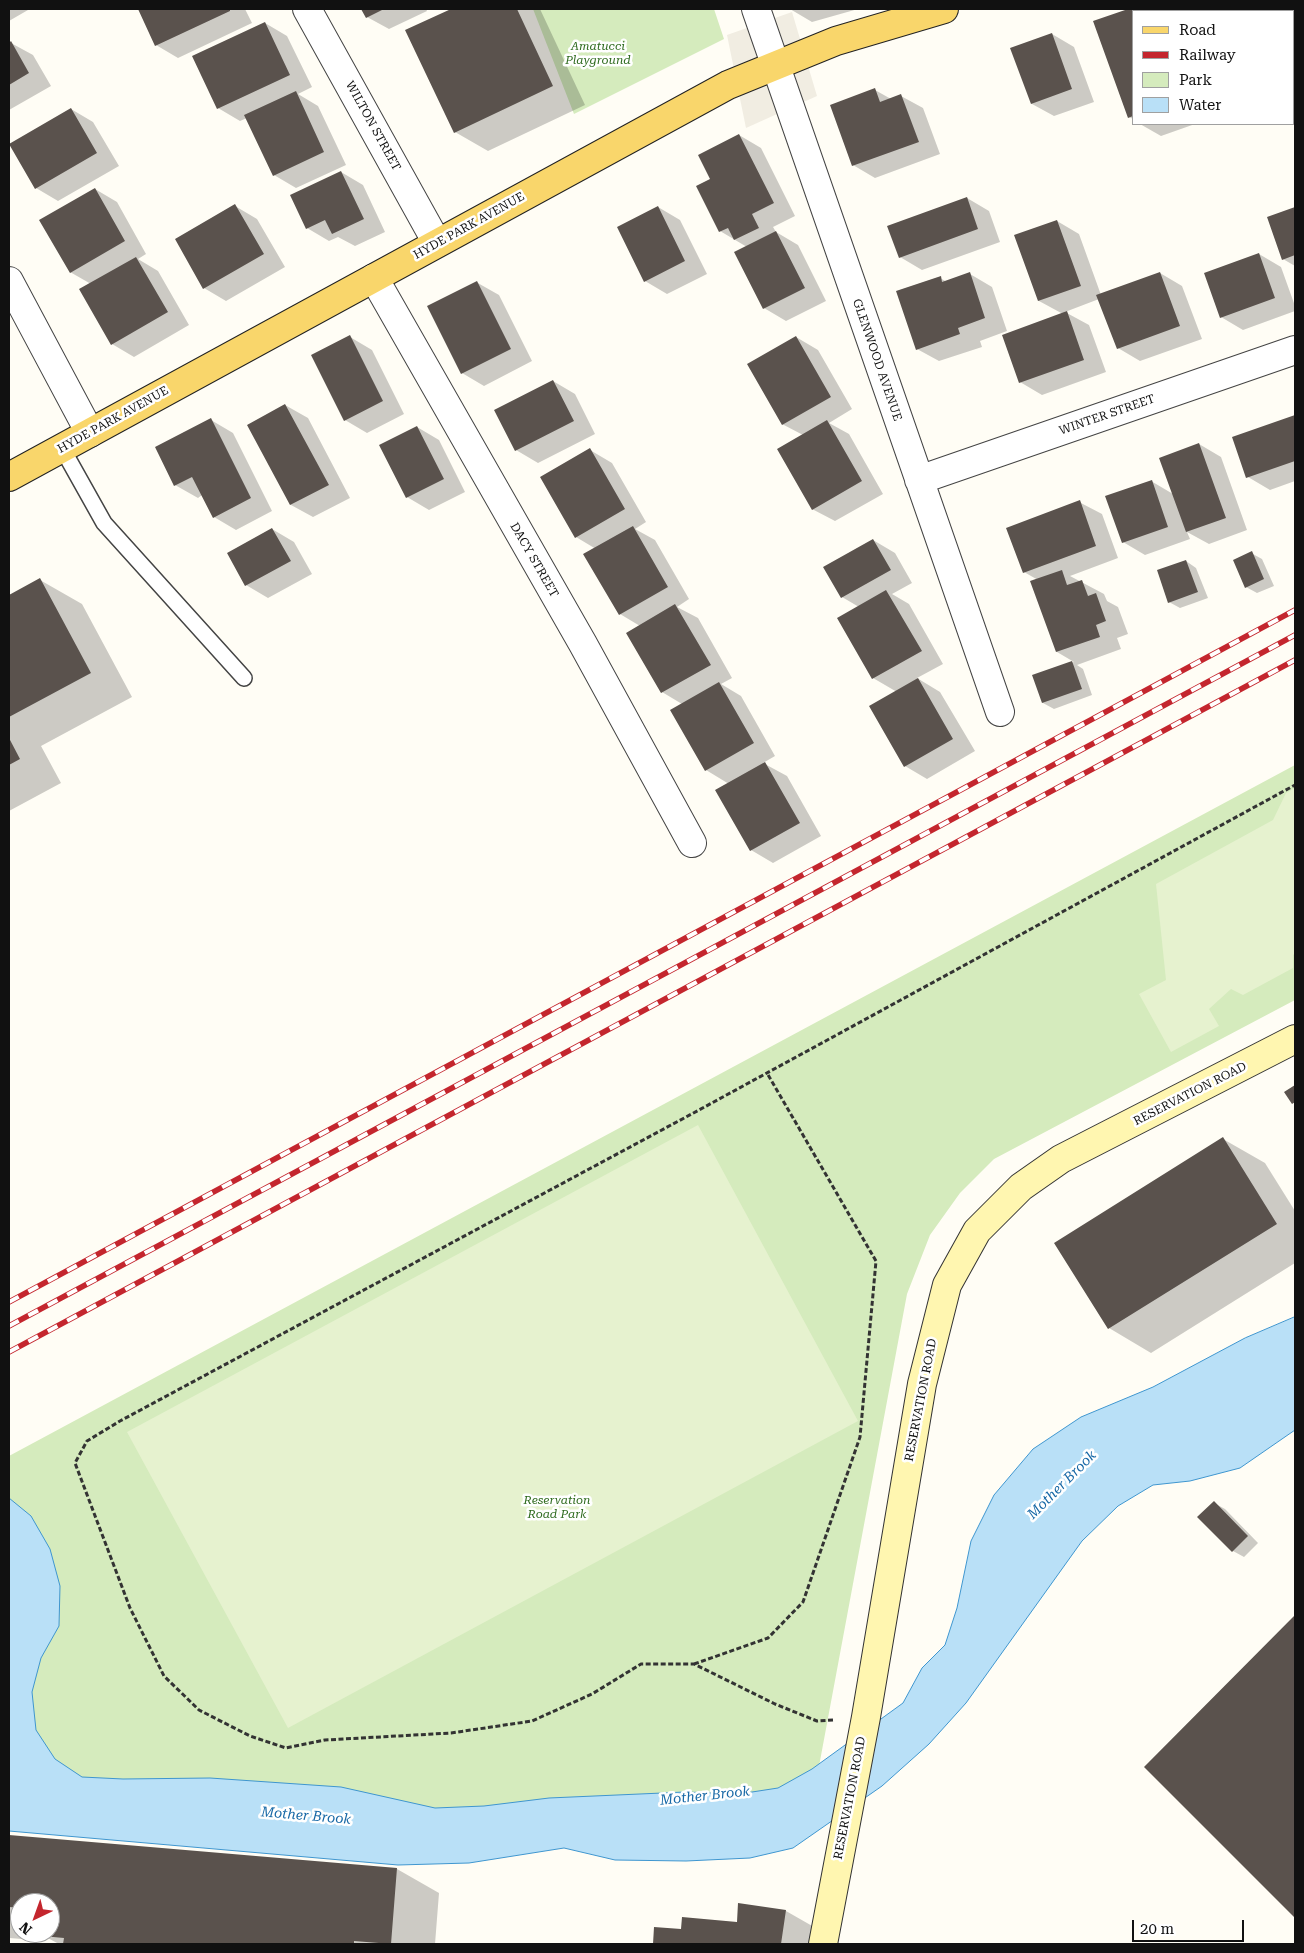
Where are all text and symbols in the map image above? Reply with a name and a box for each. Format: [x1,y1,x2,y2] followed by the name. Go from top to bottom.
[1132,10,1294,125] legend
[1179,21,1216,39] text: Road
[565,39,631,67] park label: Amatucci Playground
[1179,46,1236,64] text: Railway
[1179,71,1212,89] text: Park
[342,79,404,173] street label: WILTON STREET
[1179,96,1221,114] text: Water
[411,189,527,263] street label: HYDE PARK AVENUE
[849,297,905,423] street label: GLENWOOD AVENUE
[55,383,171,457] street label: HYDE PARK AVENUE
[1057,392,1157,438] street label: WINTER STREET
[507,520,561,600] street label: DACY STREET
[1131,1059,1249,1129] street label: RESERVATION ROAD
[902,1337,940,1463] street label: RESERVATION ROAD
[1024,1447,1100,1523] water label: Mother Brook
[523,1493,591,1521] park label: Reservation Road Park
[831,1735,869,1861] street label: RESERVATION ROAD
[659,1783,751,1809] water label: Mother Brook
[260,1804,352,1828] water label: Mother Brook
[10,1893,60,1943] north arrow
[1134,1910,1246,1942] scale bar
[16,1919,35,1938] text: N
[1140,1920,1174,1938] text: 20 m

